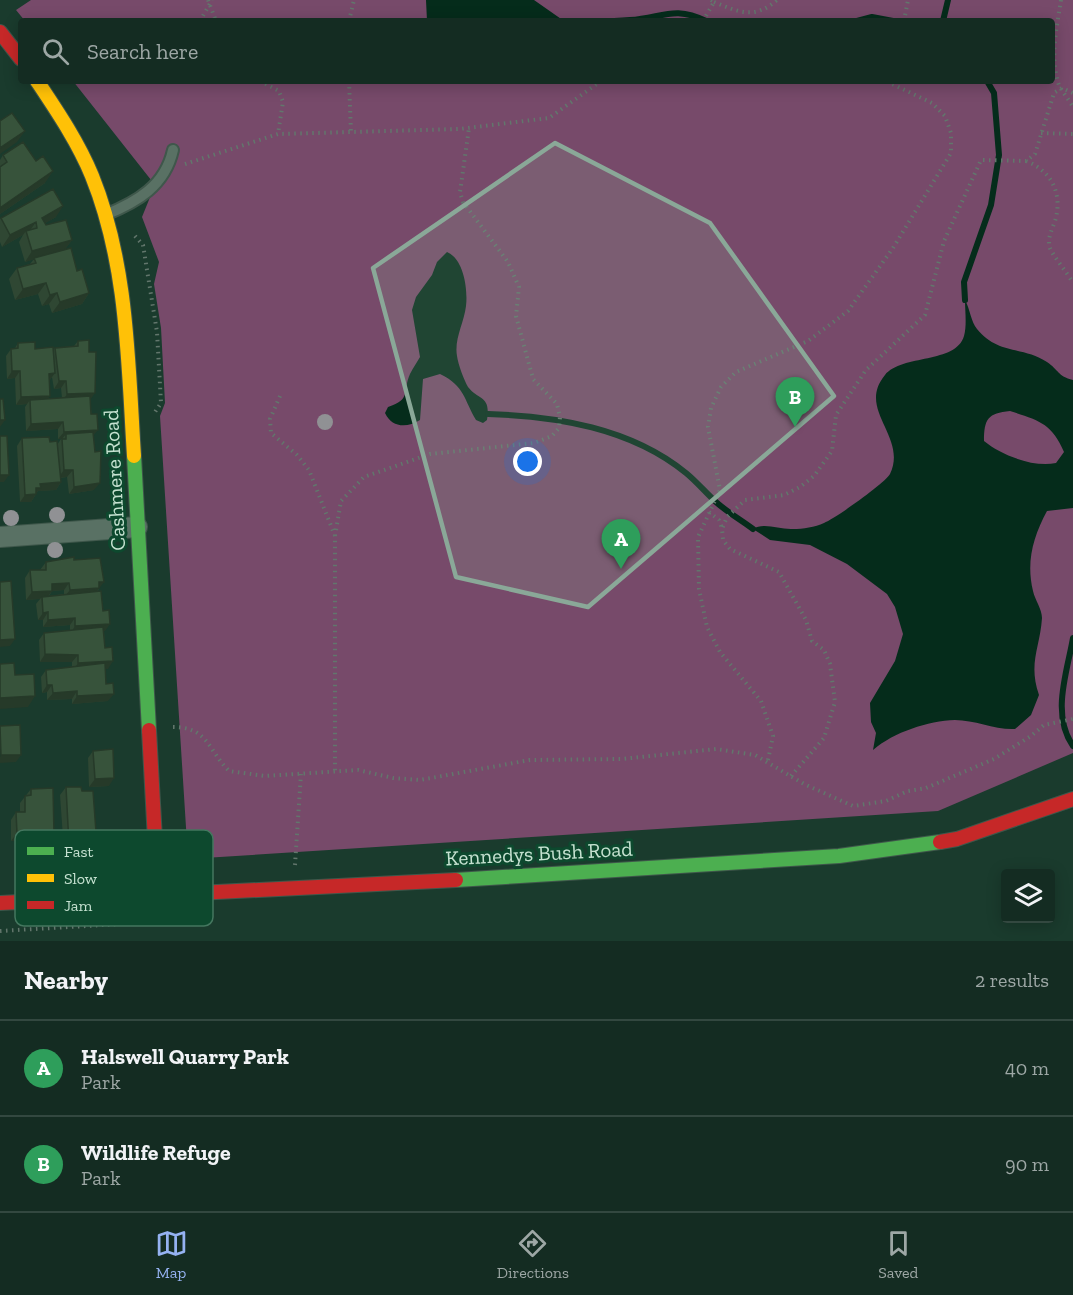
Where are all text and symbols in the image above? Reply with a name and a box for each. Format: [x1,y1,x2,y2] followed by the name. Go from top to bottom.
[18,18,1055,84] search box
[39,35,72,68] icon: search
[87,38,198,65] text: Search here
[776,378,814,427] pin: B
[98,408,130,551] street label: Cashmere Road
[513,447,542,476] your location
[602,520,640,569] pin: A
[15,830,213,926] legend
[445,836,634,870] street label: Kennedys Bush Road
[64,842,93,861] text: Fast
[64,869,98,888] text: Slow
[1001,869,1055,923] map controls
[1001,869,1055,923] button: layers
[64,896,93,915] text: Jam
[24,964,108,996] text: Nearby
[975,968,1049,992] text: 2 results
[81,1043,289,1070] text: Halswell Quarry Park
[37,1056,50,1080] text: A
[1005,1056,1049,1080] text: 40 m
[81,1070,121,1094] text: Park
[81,1139,231,1166] text: Wildlife Refuge
[37,1152,50,1176] text: B
[1005,1152,1049,1176] text: 90 m
[81,1166,121,1190] text: Park
[155,1227,188,1282] tab: Map
[497,1227,569,1282] tab: Directions
[878,1227,918,1282] tab: Saved

